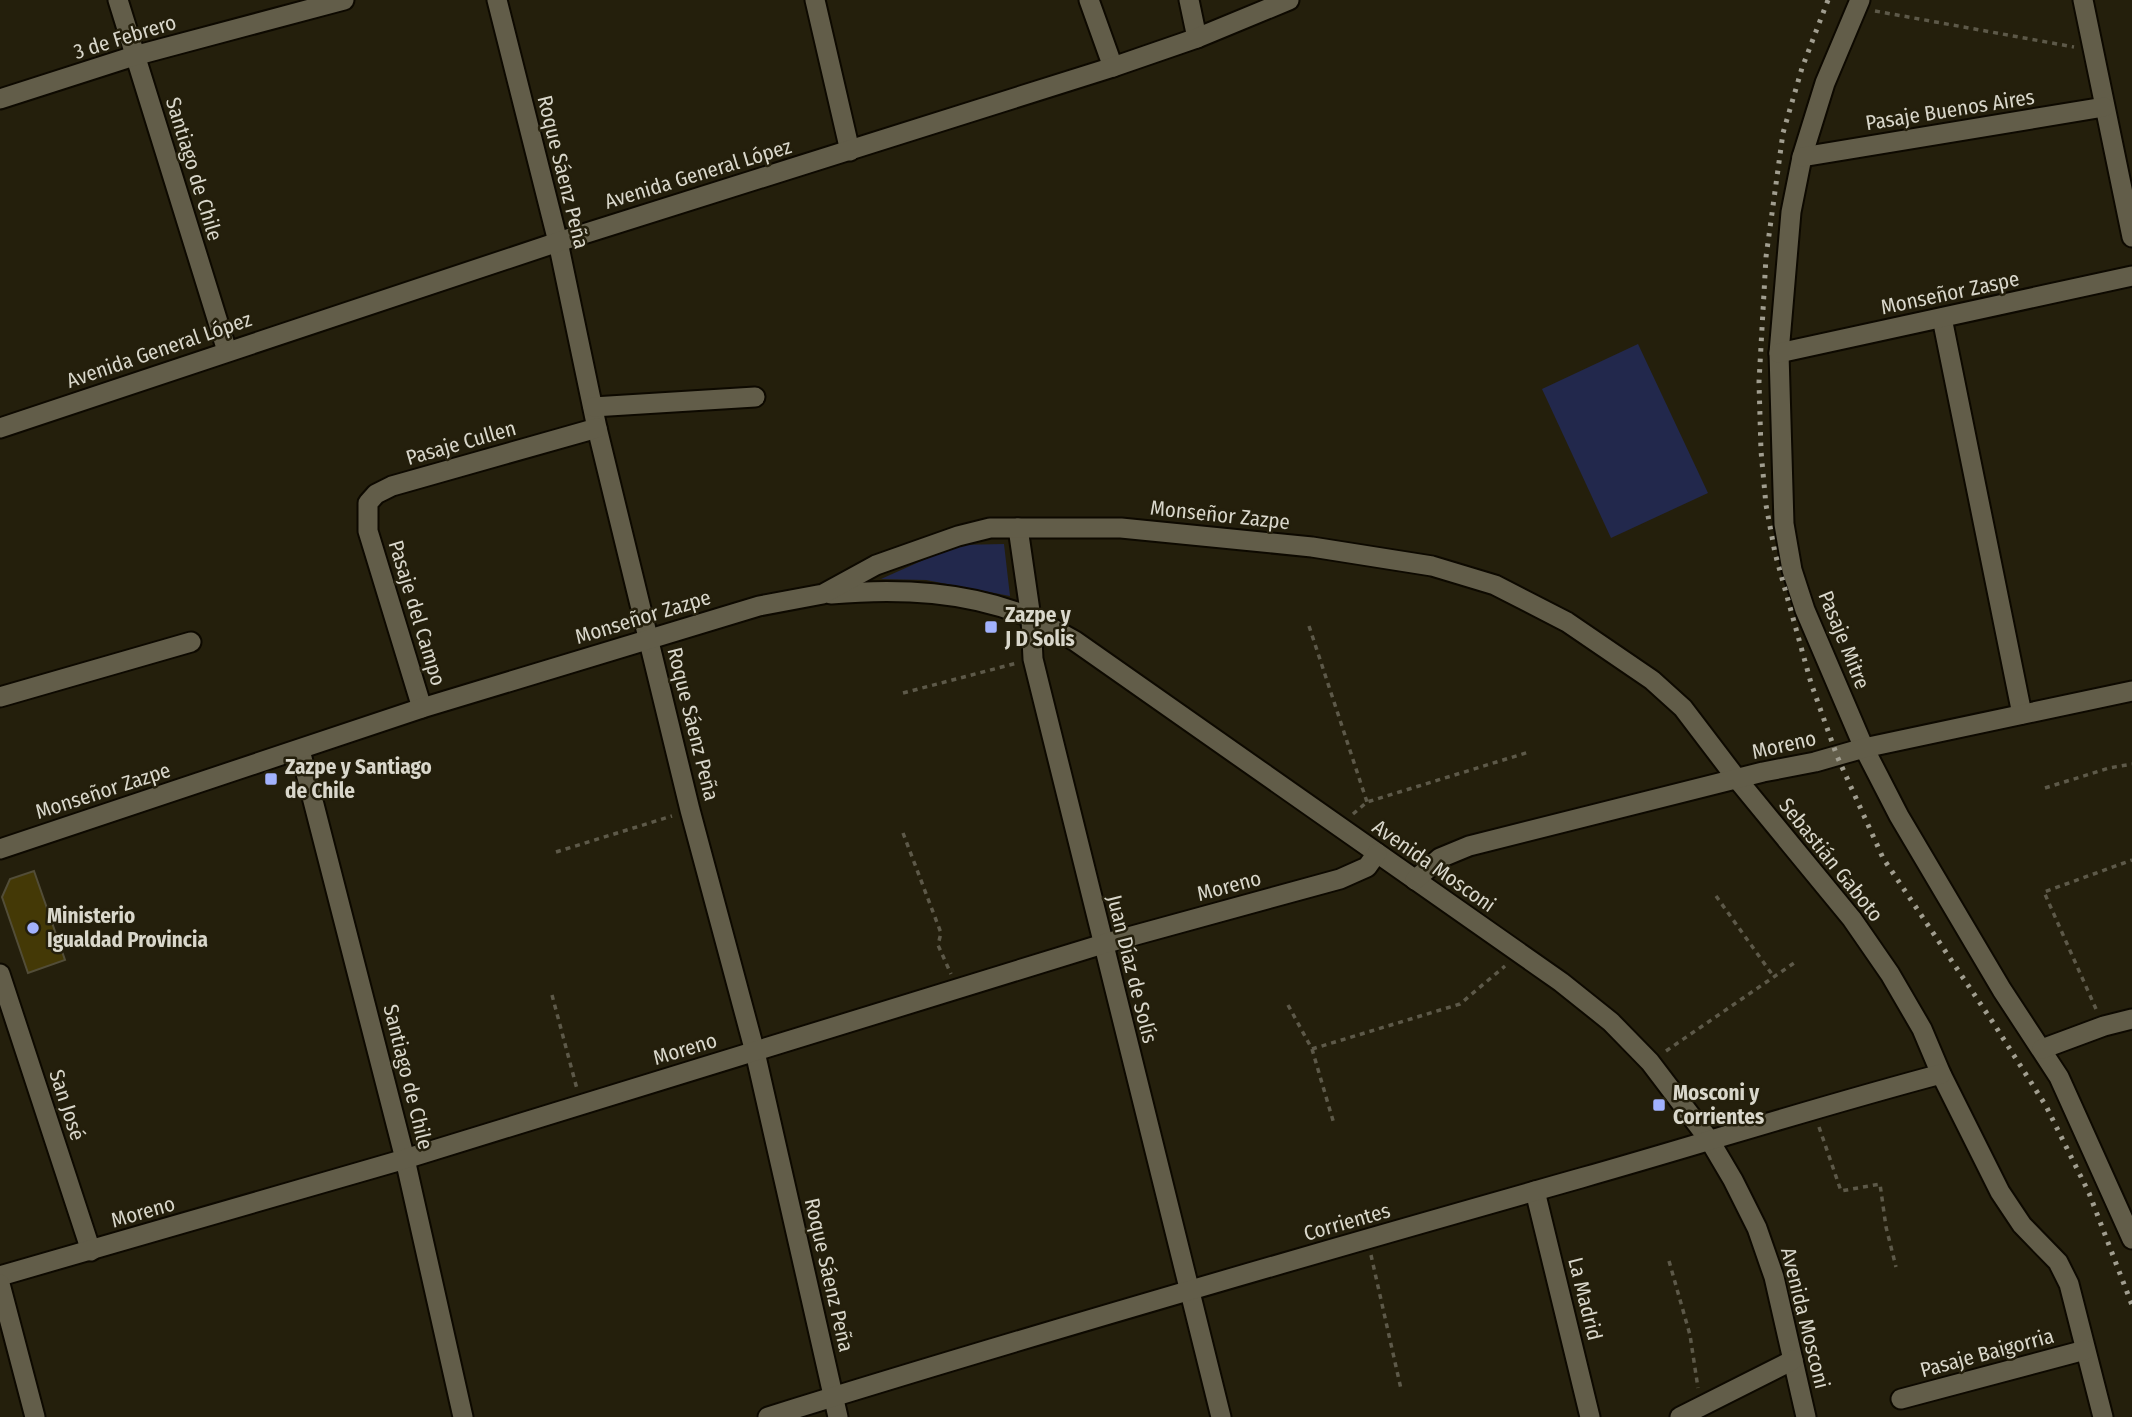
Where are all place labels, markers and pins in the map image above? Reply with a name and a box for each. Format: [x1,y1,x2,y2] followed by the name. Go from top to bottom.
[1004,602,1075,652] place label: Zazpe y J D Solis
[983,619,999,635] marker: Zazpe y J D Solis
[285,754,432,804] place label: Zazpe y Santiago de Chile
[263,771,279,787] marker: Zazpe y Santiago de Chile
[47,903,208,953] place label: Ministerio Igualdad Provincia
[25,920,41,936] marker: Ministerio Igualdad Provincia
[1673,1080,1764,1130] place label: Mosconi y Corrientes
[1651,1097,1667,1113] marker: Mosconi y Corrientes

